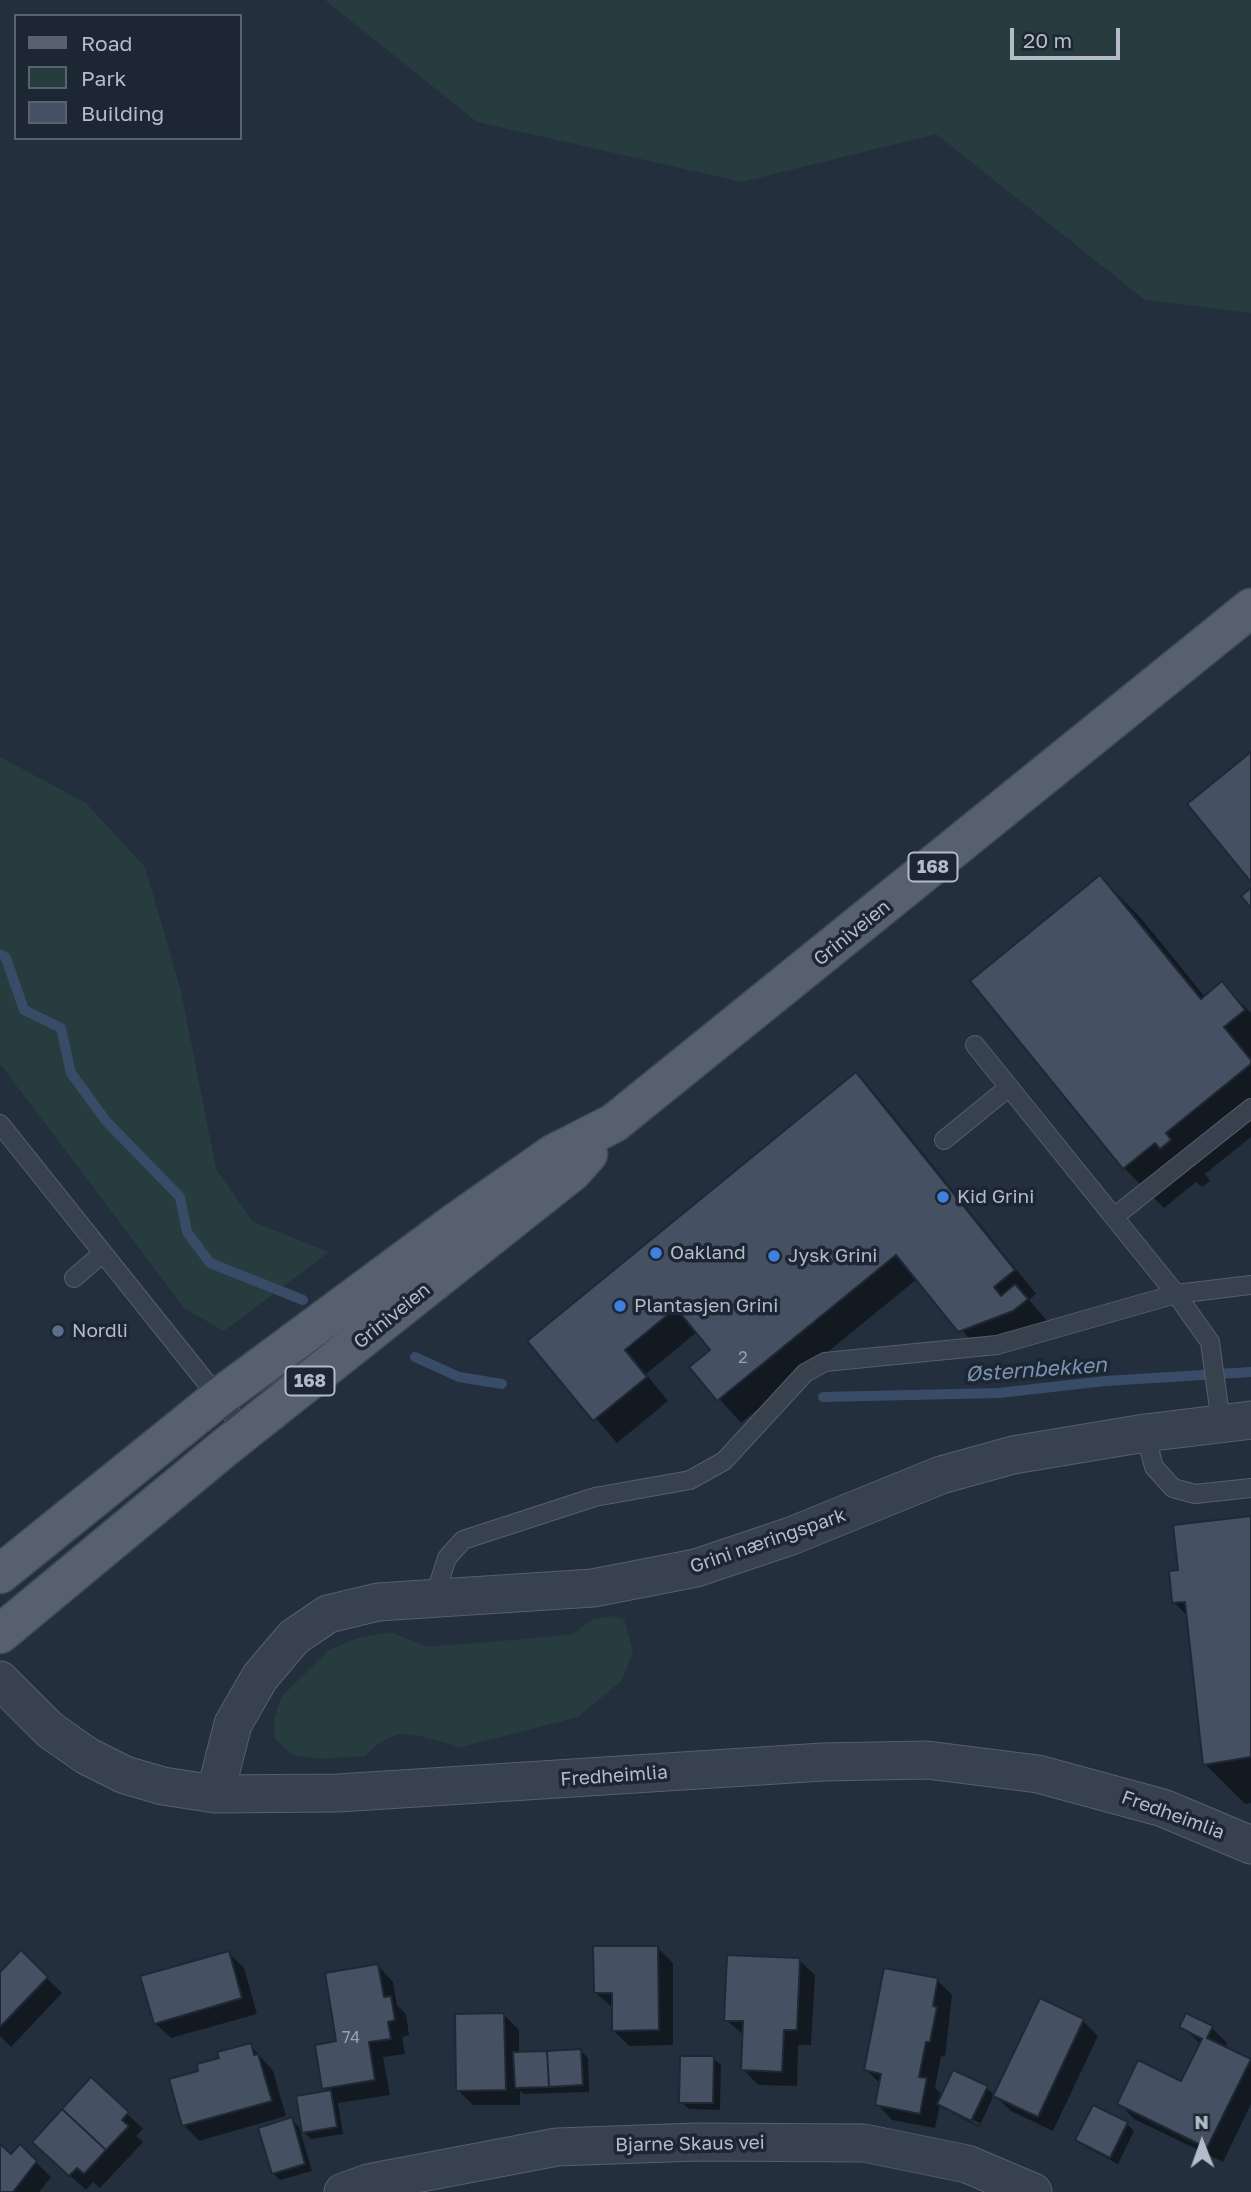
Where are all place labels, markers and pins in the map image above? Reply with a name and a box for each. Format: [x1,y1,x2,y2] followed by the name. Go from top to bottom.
[957,1186,1034,1208] place label: Kid Grini
[935,1189,951,1205] marker: Kid Grini
[670,1242,746,1264] place label: Oakland
[648,1245,664,1261] marker: Oakland
[788,1245,877,1267] place label: Jysk Grini
[766,1248,782,1264] marker: Jysk Grini
[634,1295,778,1317] place label: Plantasjen Grini
[612,1298,628,1314] marker: Plantasjen Grini
[72,1320,128,1342] place label: Nordli
[50,1323,66,1339] marker: Nordli

